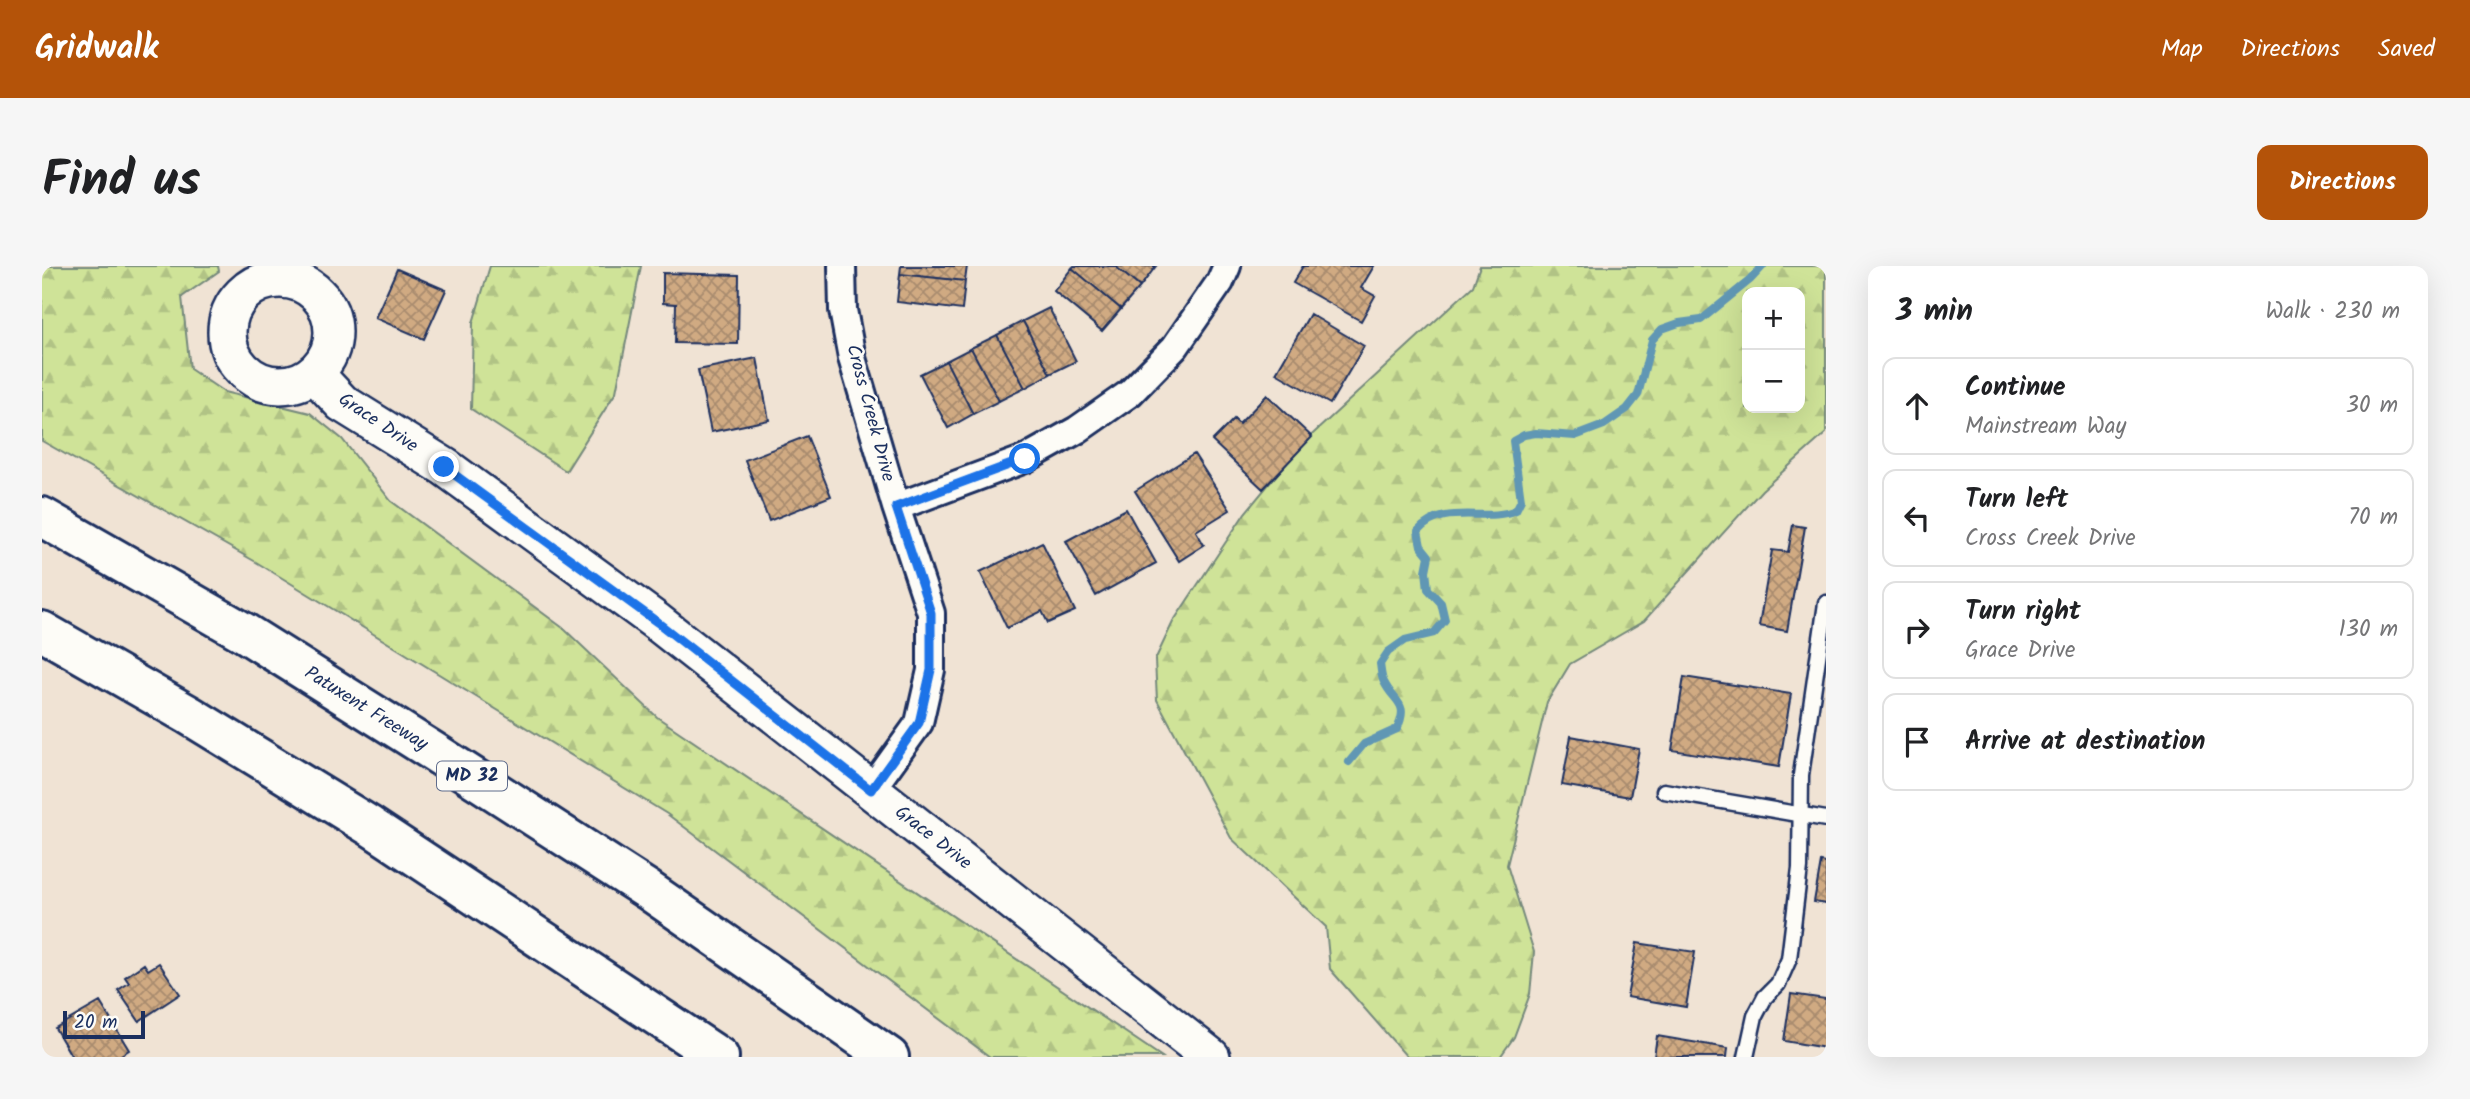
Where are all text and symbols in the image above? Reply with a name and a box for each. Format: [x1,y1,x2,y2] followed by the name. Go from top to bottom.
[35,23,158,76] text: Gridwalk
[2161,30,2203,69] text: Map
[2241,30,2340,69] text: Directions
[2378,30,2435,69] text: Saved
[42,143,200,221] text: Find us
[2257,145,2428,220] button: Directions
[1742,287,1805,413] map controls
[1742,287,1805,350] button: +
[1896,288,1973,336] text: 3 min
[2265,294,2400,330] text: Walk · 230 m
[837,341,903,485] street label: Cross Creek Drive
[1742,350,1805,413] button: −
[1965,367,2066,409] text: Continue
[332,385,425,461] street label: Grace Drive
[1898,387,1936,425] icon: ahead
[2346,388,2398,424] text: 30 m
[1965,409,2126,445] text: Mainstream Way
[1009,443,1040,474] route start
[428,451,459,482] route end
[1965,479,2068,521] text: Turn left
[1898,499,1936,537] icon: left
[2348,500,2398,536] text: 70 m
[1965,521,2136,557] text: Cross Creek Drive
[1965,591,2081,633] text: Turn right
[1898,611,1936,649] icon: right
[2339,612,2398,648] text: 130 m
[1965,633,2075,669] text: Grace Drive
[298,659,435,760] street label: Patuxent Freeway
[1965,721,2205,763] text: Arrive at destination
[1898,723,1936,761] icon: arrive
[437,762,507,790] road number: MD 32
[888,798,978,878] street label: Grace Drive
[63,1008,145,1040] scale bar
[74,1008,117,1038] text: 20 m

